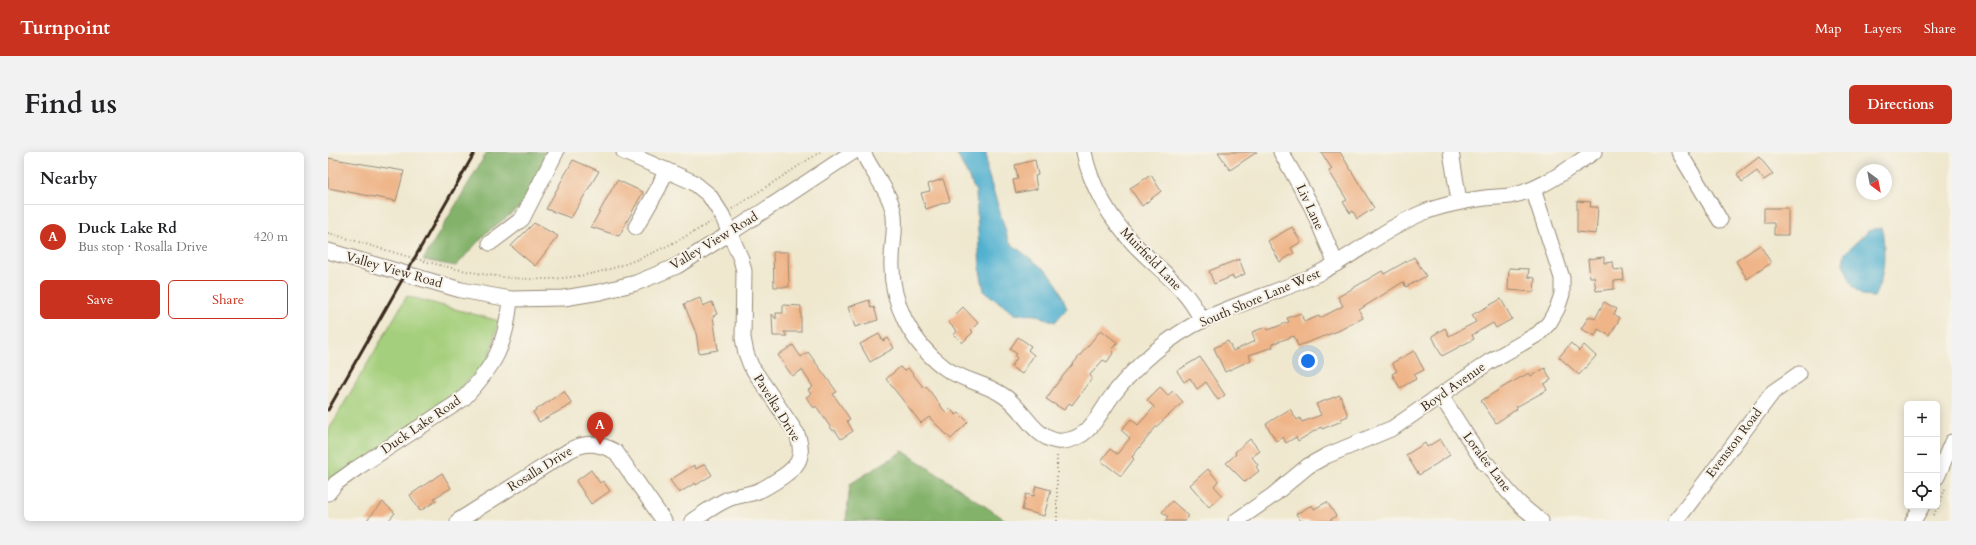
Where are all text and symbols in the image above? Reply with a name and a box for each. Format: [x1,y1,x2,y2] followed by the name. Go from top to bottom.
[20,15,110,41] text: Turnpoint
[1815,19,1842,38] text: Map
[1864,19,1902,38] text: Layers
[1924,19,1956,38] text: Share
[24,85,117,123] text: Find us
[1849,85,1952,124] button: Directions
[1856,164,1892,200] north arrow
[40,167,97,190] text: Nearby
[1292,181,1328,233] street label: Liv Lane
[667,208,761,274] street label: Valley View Road
[78,218,177,238] text: Duck Lake Rd
[1116,223,1186,295] street label: Muirfield Lane
[48,228,58,246] text: A
[254,228,288,246] text: 420 m
[78,238,208,256] text: Bus stop · Rosalla Drive
[344,248,444,292] street label: Valley View Road
[1197,264,1323,332] street label: South Shore Lane West
[40,280,160,319] button: Save
[168,280,288,319] button: Share
[1298,351,1318,371] your location
[1417,358,1489,416] street label: Boyd Avenue
[749,371,805,445] street label: Pavelka Drive
[378,392,464,458] street label: Duck Lake Road
[1904,401,1940,509] map controls
[1904,401,1940,437] button: +
[1702,404,1766,481] street label: Evenston Road
[587,412,613,445] pin: A
[1459,428,1515,496] street label: Loralee Lane
[1904,437,1940,473] button: −
[504,442,576,496] street label: Rosalla Drive
[1904,473,1940,509] button: locate

